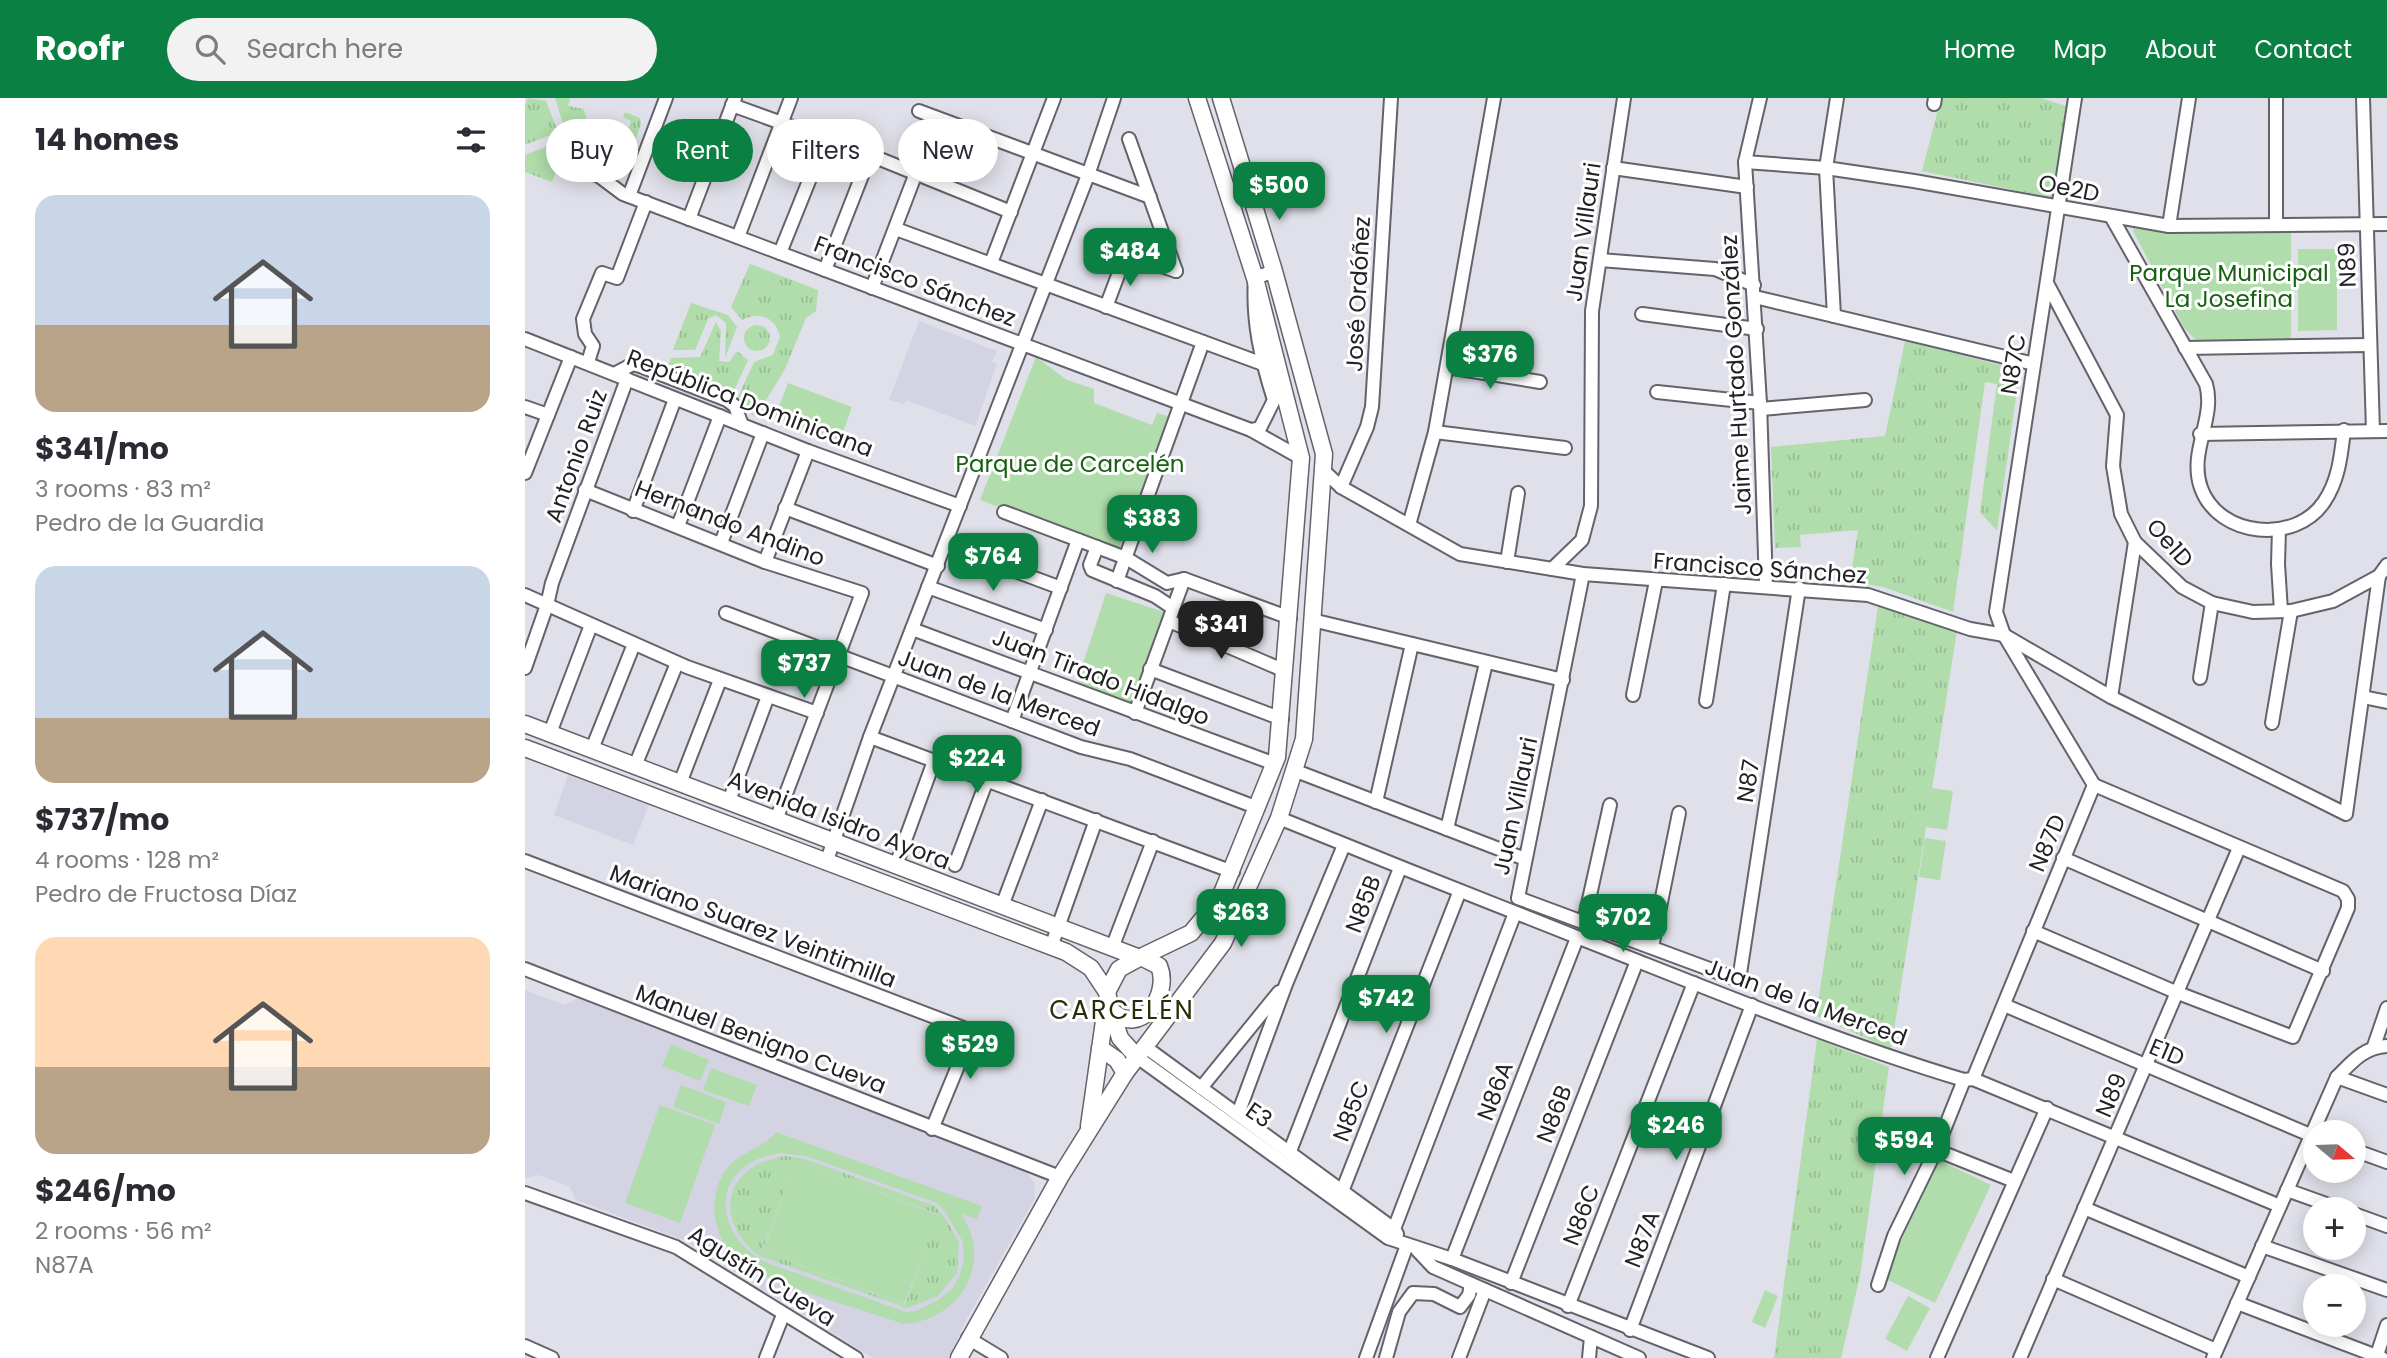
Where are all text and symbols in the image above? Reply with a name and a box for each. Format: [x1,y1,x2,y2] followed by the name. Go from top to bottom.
[167,18,657,81] search box
[35,25,125,72] text: Roofr
[191,30,229,68] icon: search
[247,31,403,67] text: Search here
[1944,33,2016,66] text: Home
[2054,33,2107,66] text: Map
[2145,33,2216,66] text: About
[2254,33,2352,66] text: Contact
[35,118,179,161] text: 14 homes
[546,119,638,182] chip: Buy
[652,119,753,182] chip: Rent
[767,119,884,182] chip: Filters
[898,119,998,182] chip: New
[452,121,490,159] icon: filters
[1557,160,1609,304] street label: Juan Villauri
[1238,162,1320,222] pin: $500
[2036,166,2102,210] street label: Oe2D
[1249,169,1309,201] text: $500
[1338,215,1378,373] street label: José Ordóñez
[809,228,1021,334] street label: Francisco Sánchez
[1089,228,1171,288] pin: $484
[1713,234,1759,516] street label: Jaime Hurtado González
[1099,235,1161,267] text: $484
[200,241,326,367] icon: home
[2330,242,2364,288] street label: N89
[2129,257,2329,315] park label: Parque Municipal La Josefina
[1449,331,1531,391] pin: $376
[1992,331,2034,397] street label: N87C
[1462,338,1518,370] text: $376
[622,341,878,465] street label: República Dominicana
[537,385,615,527] street label: Antonio Ruiz
[35,427,169,470] text: $341/mo
[956,448,1184,480] park label: Parque de Carcelén
[630,472,830,574] street label: Hernando Andino
[35,473,211,505] text: 3 rooms · 83 m²
[1111,496,1193,555] pin: $383
[1123,502,1181,534] text: $383
[35,507,264,539] text: Pedro de la Guardia
[2139,511,2201,575] street label: Oe1D
[952,533,1034,593] pin: $764
[964,540,1022,572] text: $764
[1652,545,1868,591] street label: Francisco Sánchez
[1180,602,1262,661] pin: $341
[1194,608,1248,640] text: $341
[200,612,326,738] icon: home
[988,621,1214,733] street label: Juan Tirado Hidalgo
[763,640,845,700] pin: $737
[893,642,1105,744] street label: Juan de la Merced
[777,647,831,679] text: $737
[1485,734,1545,878] street label: Juan Villauri
[936,736,1018,795] pin: $224
[949,742,1005,774] text: $224
[1729,757,1767,805] street label: N87
[723,763,955,877] street label: Avenida Isidro Ayora
[35,798,169,841] text: $737/mo
[2021,809,2073,877] street label: N87D
[35,844,219,876] text: 4 rooms · 128 m²
[605,857,901,995] street label: Mariano Suarez Veintimilla
[1337,871,1389,937] street label: N85B
[35,878,297,910] text: Pedro de Fructosa Díaz
[1200,890,1282,949] pin: $263
[1582,894,1664,954] pin: $702
[1213,896,1269,928] text: $263
[1595,901,1651,933] text: $702
[1700,951,1912,1053] street label: Juan de la Merced
[631,976,891,1102] street label: Manuel Benigno Cueva
[1345,976,1427,1035] pin: $742
[1358,982,1414,1014] text: $742
[200,983,326,1109] icon: home
[1049,992,1195,1028] district label: CARCELÉN
[929,1021,1011,1081] pin: $529
[941,1028,999,1060] text: $529
[2144,1030,2190,1074] street label: E1D
[1469,1057,1521,1125] street label: N86A
[2087,1068,2135,1122] street label: N89
[1325,1076,1377,1146] street label: N85C
[1528,1081,1580,1147] street label: N86B
[1239,1095,1279,1135] street label: E3
[1635,1102,1717,1162] pin: $246
[1647,1109,1705,1141] text: $246
[1863,1118,1945,1177] pin: $594
[2303,1120,2366,1183] north arrow
[2303,1120,2366,1337] map controls
[1874,1124,1934,1156] text: $594
[35,1169,176,1212] text: $246/mo
[1555,1180,1607,1250] street label: N86C
[2303,1197,2366,1260] button: +
[1617,1206,1667,1272] street label: N87A
[35,1215,212,1247] text: 2 rooms · 56 m²
[682,1218,842,1334] street label: Agustín Cueva
[35,1249,94,1281] text: N87A
[2303,1274,2366,1337] button: −

